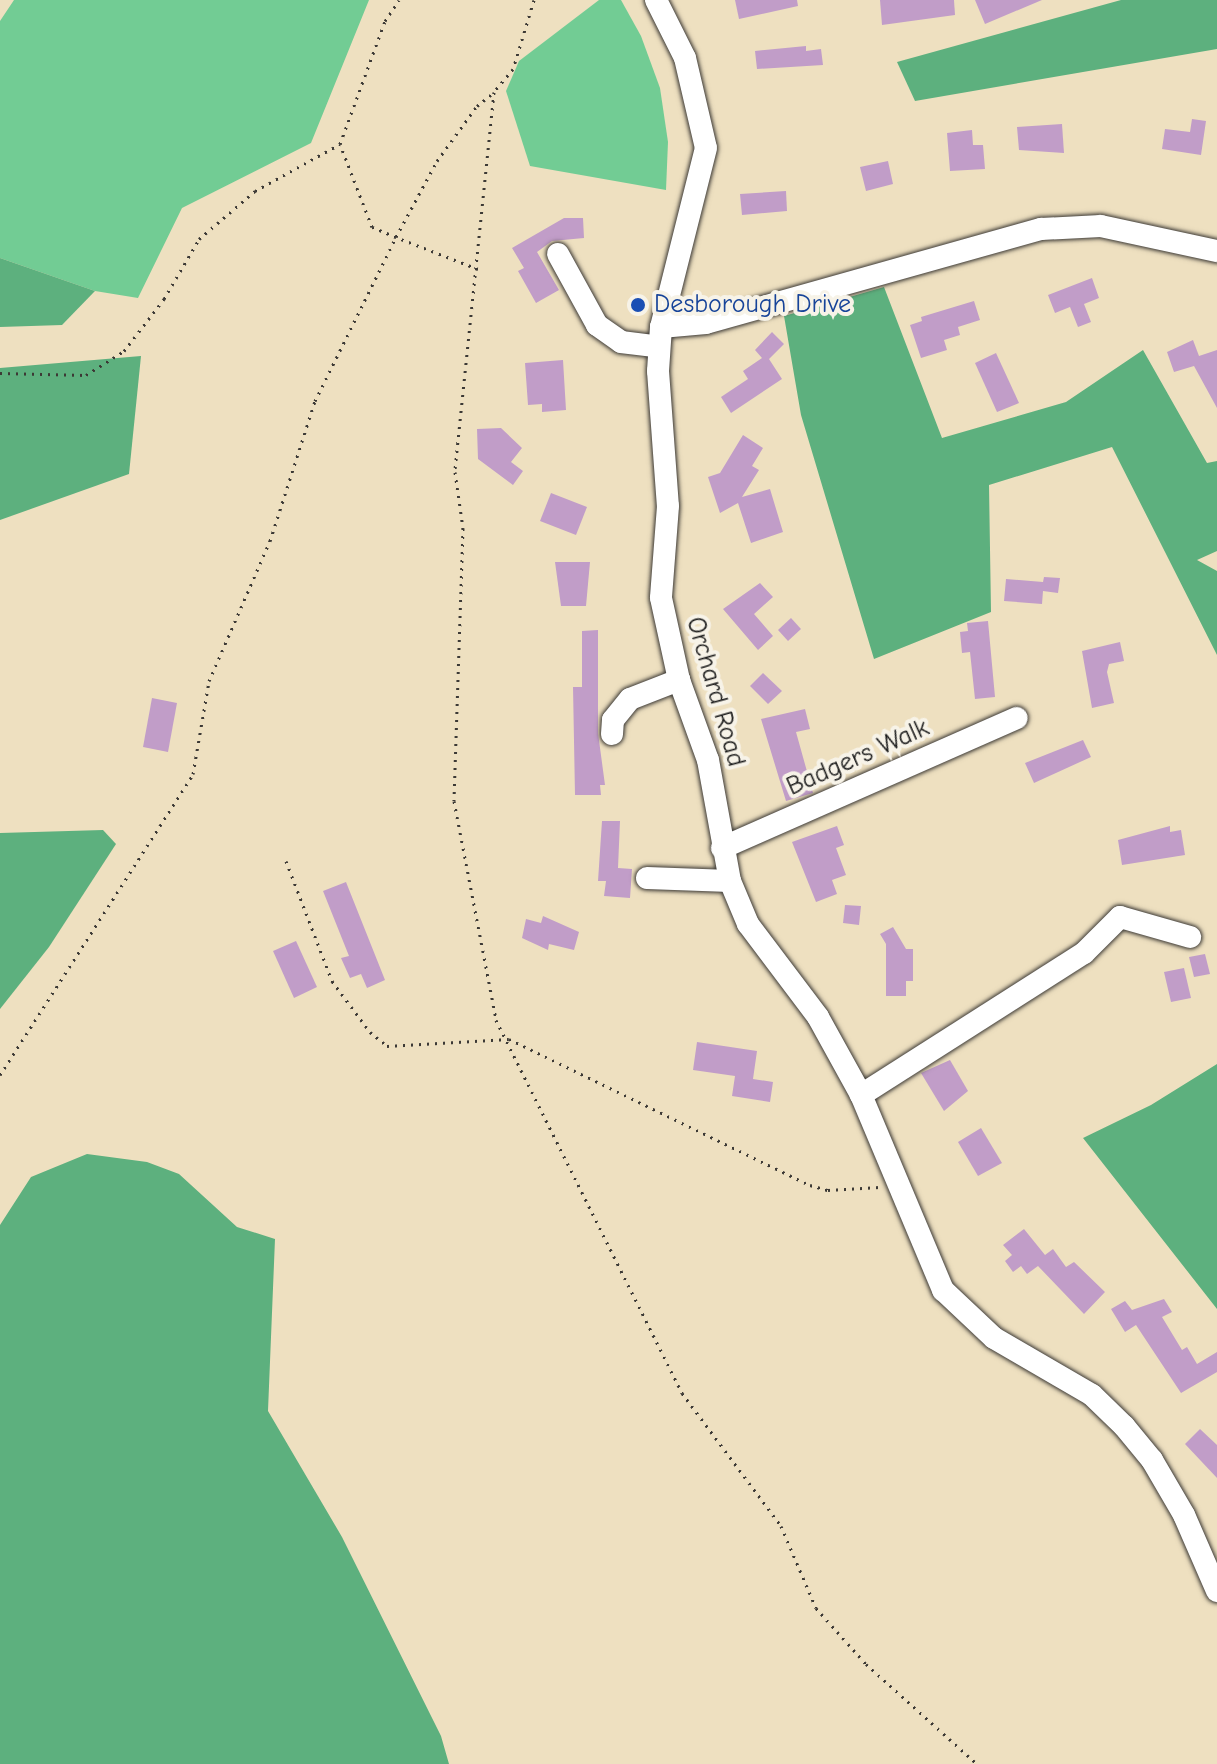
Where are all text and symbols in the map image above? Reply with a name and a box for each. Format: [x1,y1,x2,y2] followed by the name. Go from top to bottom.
[654,289,851,321] place label: Desborough Drive
[629,296,647,314] marker: Desborough Drive
[679,614,751,770] street label: Orchard Road
[782,713,934,803] street label: Badgers Walk

